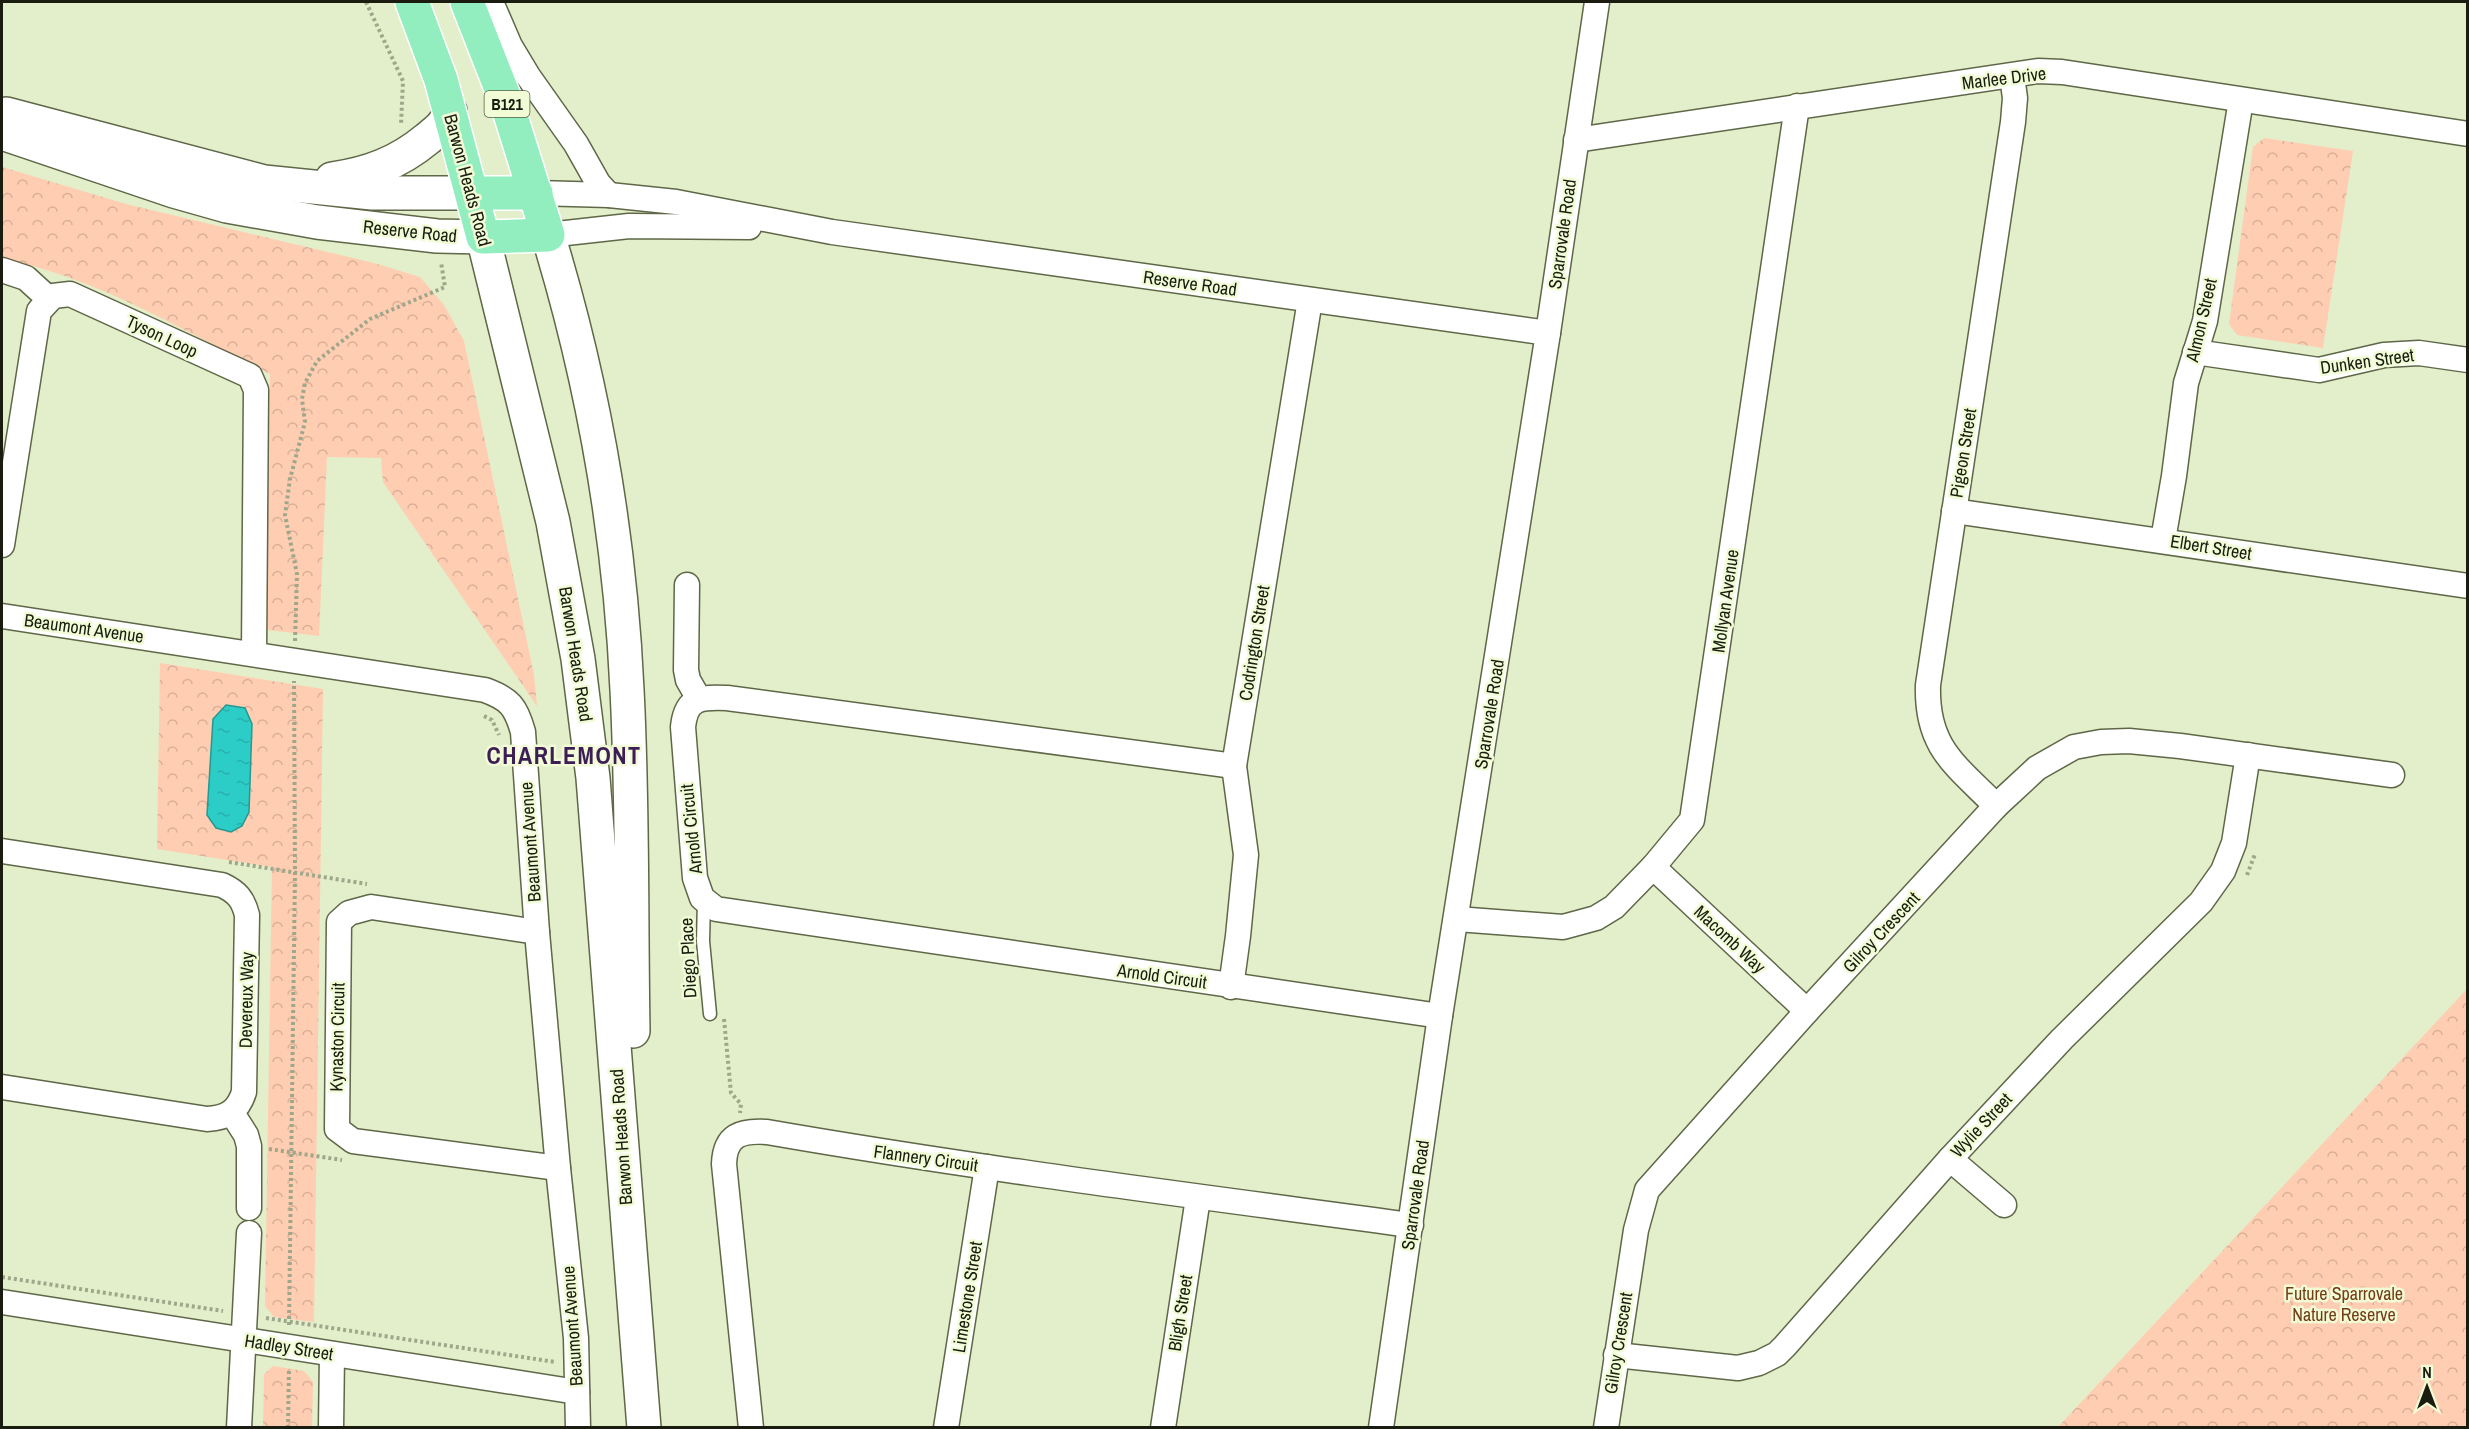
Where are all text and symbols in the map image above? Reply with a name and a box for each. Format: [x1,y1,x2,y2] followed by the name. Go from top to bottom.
[1961,60,2047,96] street label: Marlee Drive
[484,91,530,117] road number: B121
[438,111,498,249] street label: Barwon Heads Road
[1542,177,1582,291] street label: Sparrovale Road
[362,214,458,248] street label: Reserve Road
[1142,264,1238,302] street label: Reserve Road
[2179,276,2223,365] street label: Almon Street
[122,309,202,363] street label: Tyson Loop
[2319,342,2415,380] street label: Dunken Street
[1944,406,1982,500] street label: Pigeon Street
[2169,528,2253,566] street label: Elbert Street
[1705,548,1745,654] street label: Mollyan Avenue
[1233,584,1275,702] street label: Codrington Street
[553,585,599,723] street label: Barwon Heads Road
[23,607,145,649] street label: Beaumont Avenue
[1468,657,1510,771] street label: Sparrovale Road
[487,739,641,771] district label: CHARLEMONT
[513,781,547,903] street label: Beaumont Avenue
[674,783,708,876] street label: Arnold Circuit
[1837,886,1925,978] street label: Gilroy Crescent
[1689,899,1772,979] street label: Macomb Way
[673,917,703,999] street label: Diego Place
[233,951,259,1048] street label: Devereux Way
[1115,957,1208,995] street label: Arnold Circuit
[324,982,350,1092] street label: Kynaston Circuit
[604,1068,638,1206] street label: Barwon Heads Road
[1944,1087,2018,1163] street label: Wylie Street
[872,1138,980,1178] street label: Flannery Circuit
[1395,1138,1435,1252] street label: Sparrovale Road
[946,1240,988,1354] street label: Limestone Street
[555,1265,589,1387] street label: Beaumont Avenue
[1162,1273,1198,1353] street label: Bligh Street
[2285,1281,2403,1327] park label: Future Sparrovale Nature Reserve
[1598,1290,1638,1396] street label: Gilroy Crescent
[243,1328,335,1366] street label: Hadley Street
[2397,1357,2457,1417] north arrow
[2422,1361,2432,1383] text: N

